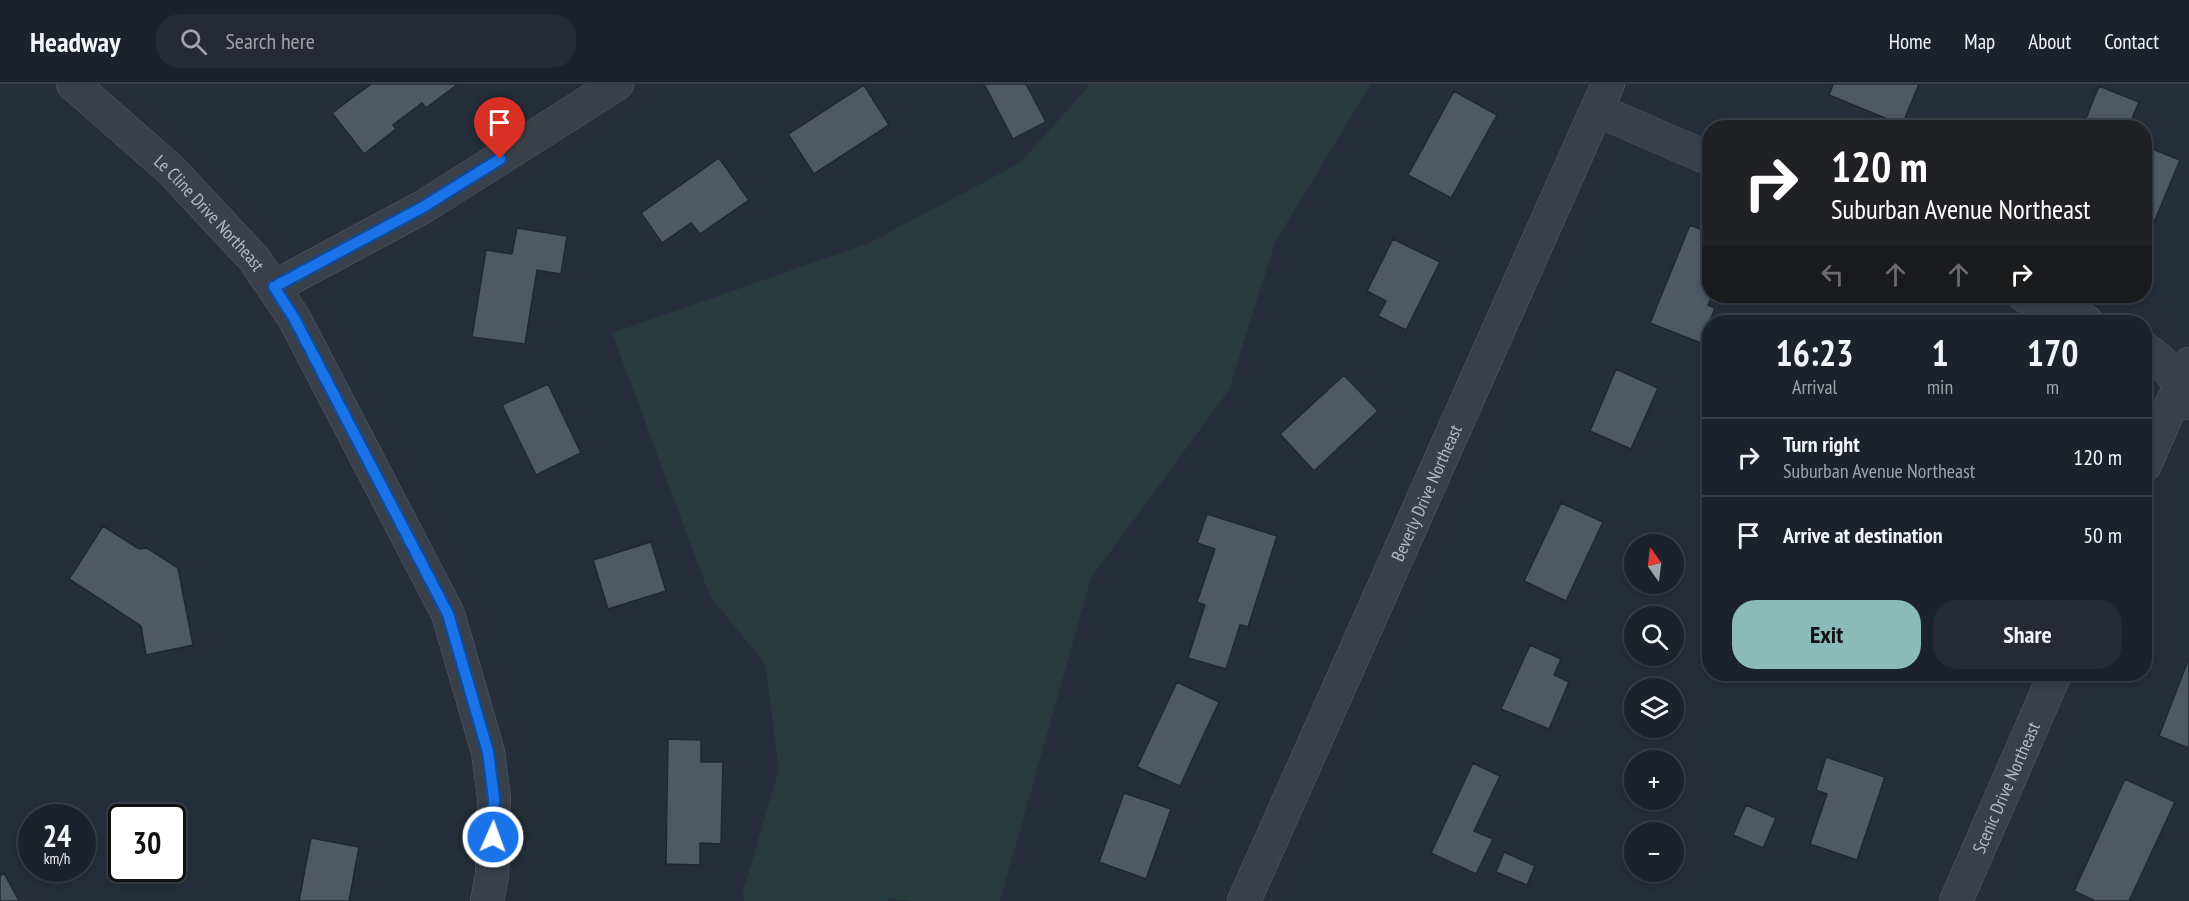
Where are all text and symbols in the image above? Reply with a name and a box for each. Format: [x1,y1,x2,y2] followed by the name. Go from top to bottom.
[156,14,576,68] search box
[30,23,120,60] text: Headway
[177,25,210,58] icon: search
[225,27,315,55] text: Search here
[1889,28,1931,55] text: Home
[1964,28,1995,55] text: Map
[2028,28,2071,55] text: About
[2104,28,2159,55] text: Contact
[474,97,525,159] pin
[483,106,516,139] icon: arrive
[1831,139,1928,194] text: 120 m
[1732,144,1810,222] icon: right
[150,149,270,275] street label: Le Cline Drive Northeast
[1831,192,2091,226] text: Suburban Avenue Northeast
[1816,258,1849,291] icon: left
[1879,258,1912,291] icon: ahead
[1942,258,1975,291] icon: ahead
[2005,258,2038,291] icon: right
[1776,329,1853,376] text: 16:23
[1931,329,1949,376] text: 1
[2027,329,2078,376] text: 170
[1792,374,1837,400] text: Arrival
[1927,374,1953,400] text: min
[2046,374,2059,400] text: m
[1385,421,1466,565] street label: Beverly Drive Northeast
[1783,430,1860,458] text: Turn right
[1732,441,1765,474] icon: right
[2073,443,2122,471] text: 120 m
[1783,458,1975,484] text: Suburban Avenue Northeast
[1732,519,1765,552] icon: arrive
[1783,521,1943,549] text: Arrive at destination
[2083,521,2122,549] text: 50 m
[1624,534,1684,594] north arrow
[1624,534,1684,882] map controls
[1732,600,1921,669] button: Exit
[1933,600,2122,669] button: Share
[1624,606,1684,666] button: search
[1624,678,1684,738] button: layers
[1967,718,2044,857] street label: Scenic Drive Northeast
[1624,750,1684,810] button: +
[108,804,186,882] speed limit sign: 30
[461,805,525,869] position arrow
[43,816,71,855] text: 24
[1624,822,1684,882] button: −
[44,849,70,868] text: km/h

